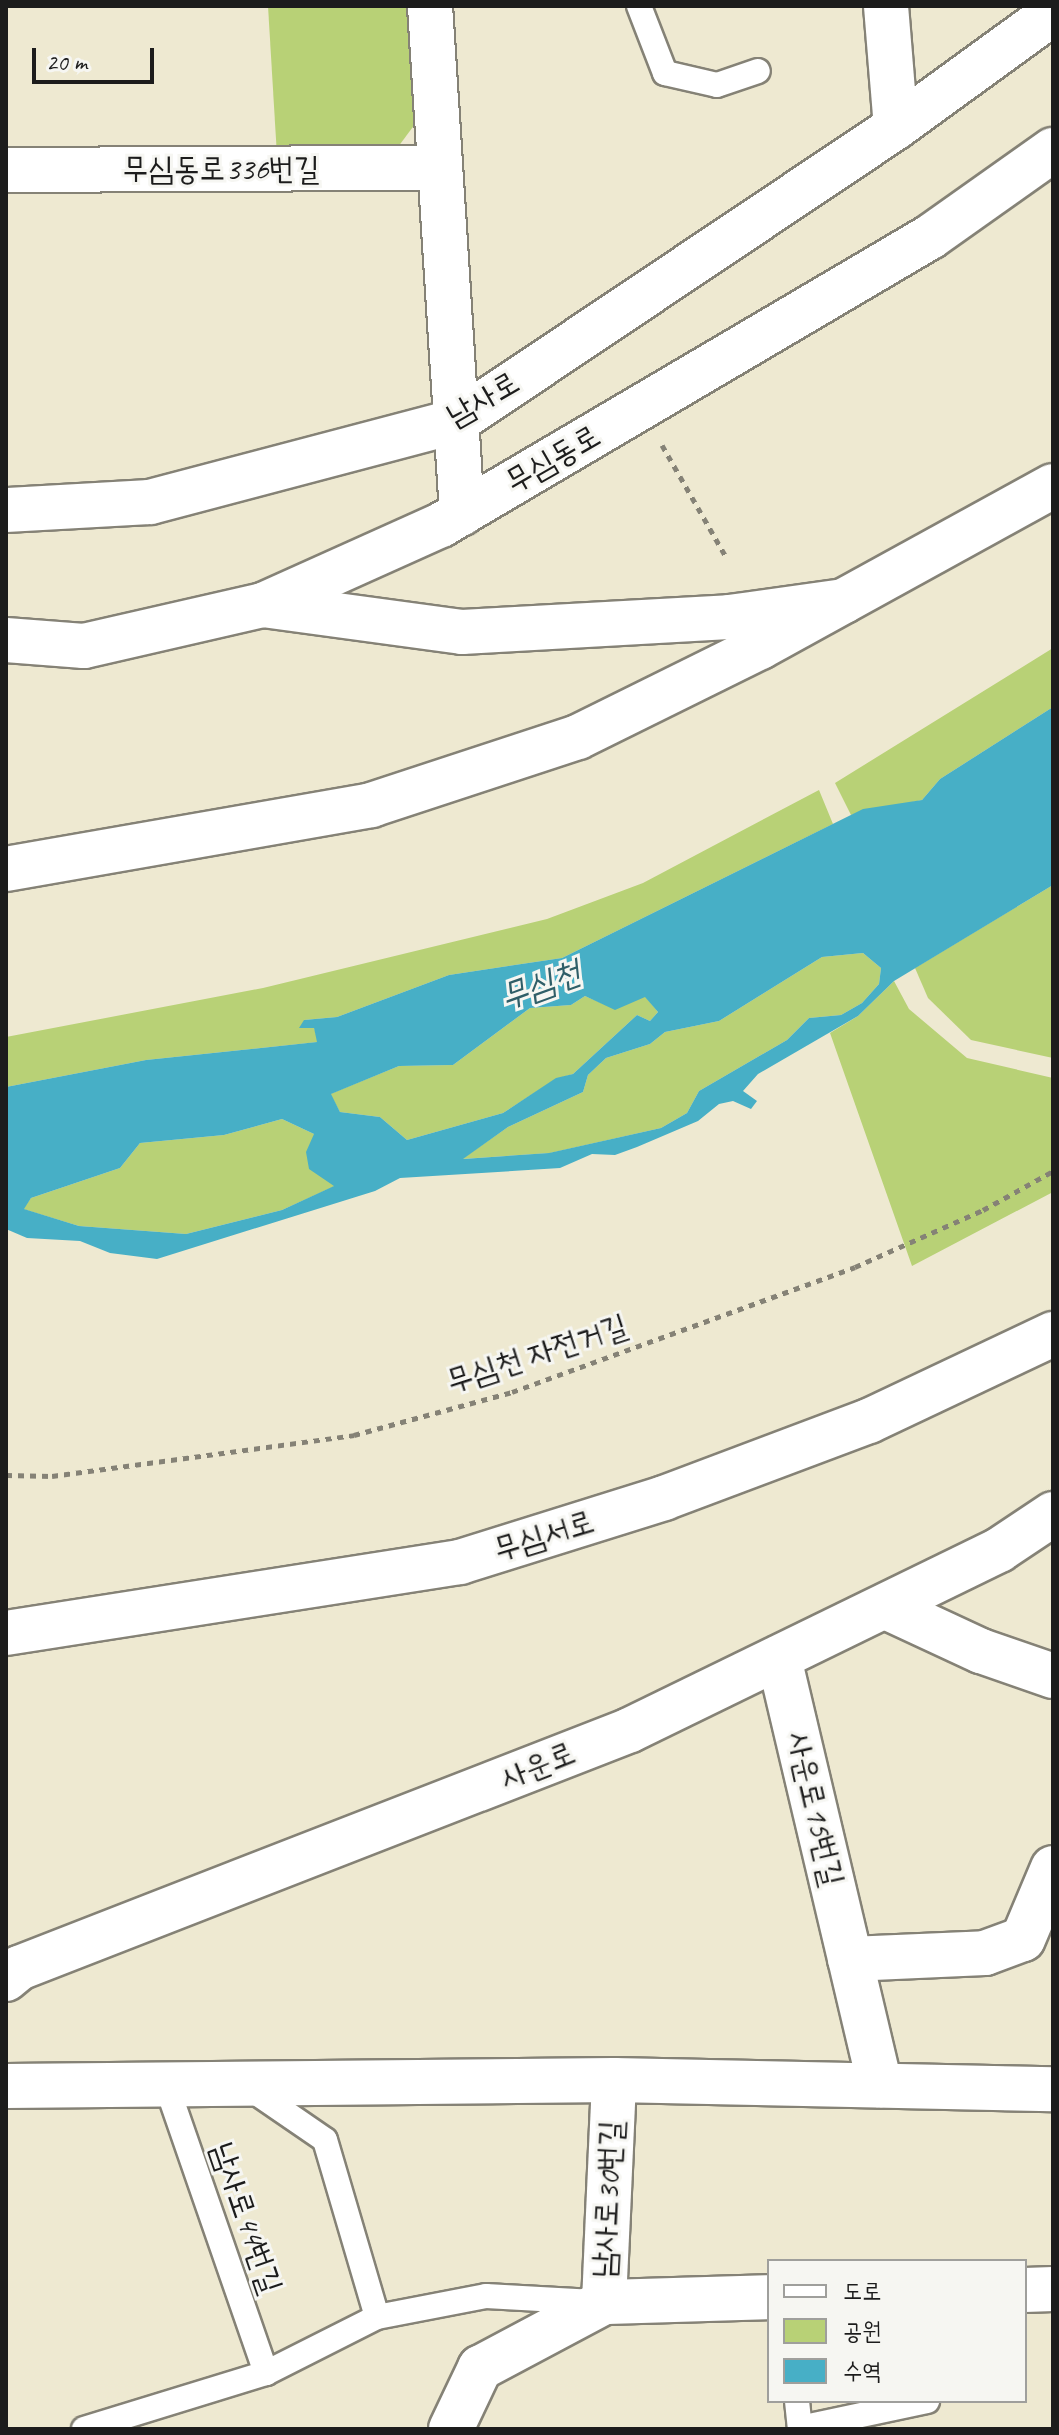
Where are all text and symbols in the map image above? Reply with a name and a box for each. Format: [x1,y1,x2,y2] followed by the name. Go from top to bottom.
[36,32,158,82] scale bar
[46,47,87,77] text: 20 m
[122,150,320,188] street label: 무심동로336번길
[440,363,526,435] street label: 남사로
[499,417,607,501] street label: 무심동로
[494,951,586,1017] water label: 무심천
[442,1307,632,1401] street label: 무심천 자전거길
[489,1503,599,1569] street label: 무심서로
[779,1728,851,1890] street label: 사운로15번길
[495,1734,581,1798] street label: 사운로
[585,2119,631,2279] street label: 남사로30번길
[202,2137,290,2299] street label: 남사로44번길
[767,2259,1027,2403] legend
[843,2276,882,2306] text: 도로
[843,2316,882,2346] text: 공원
[843,2356,882,2386] text: 수역

